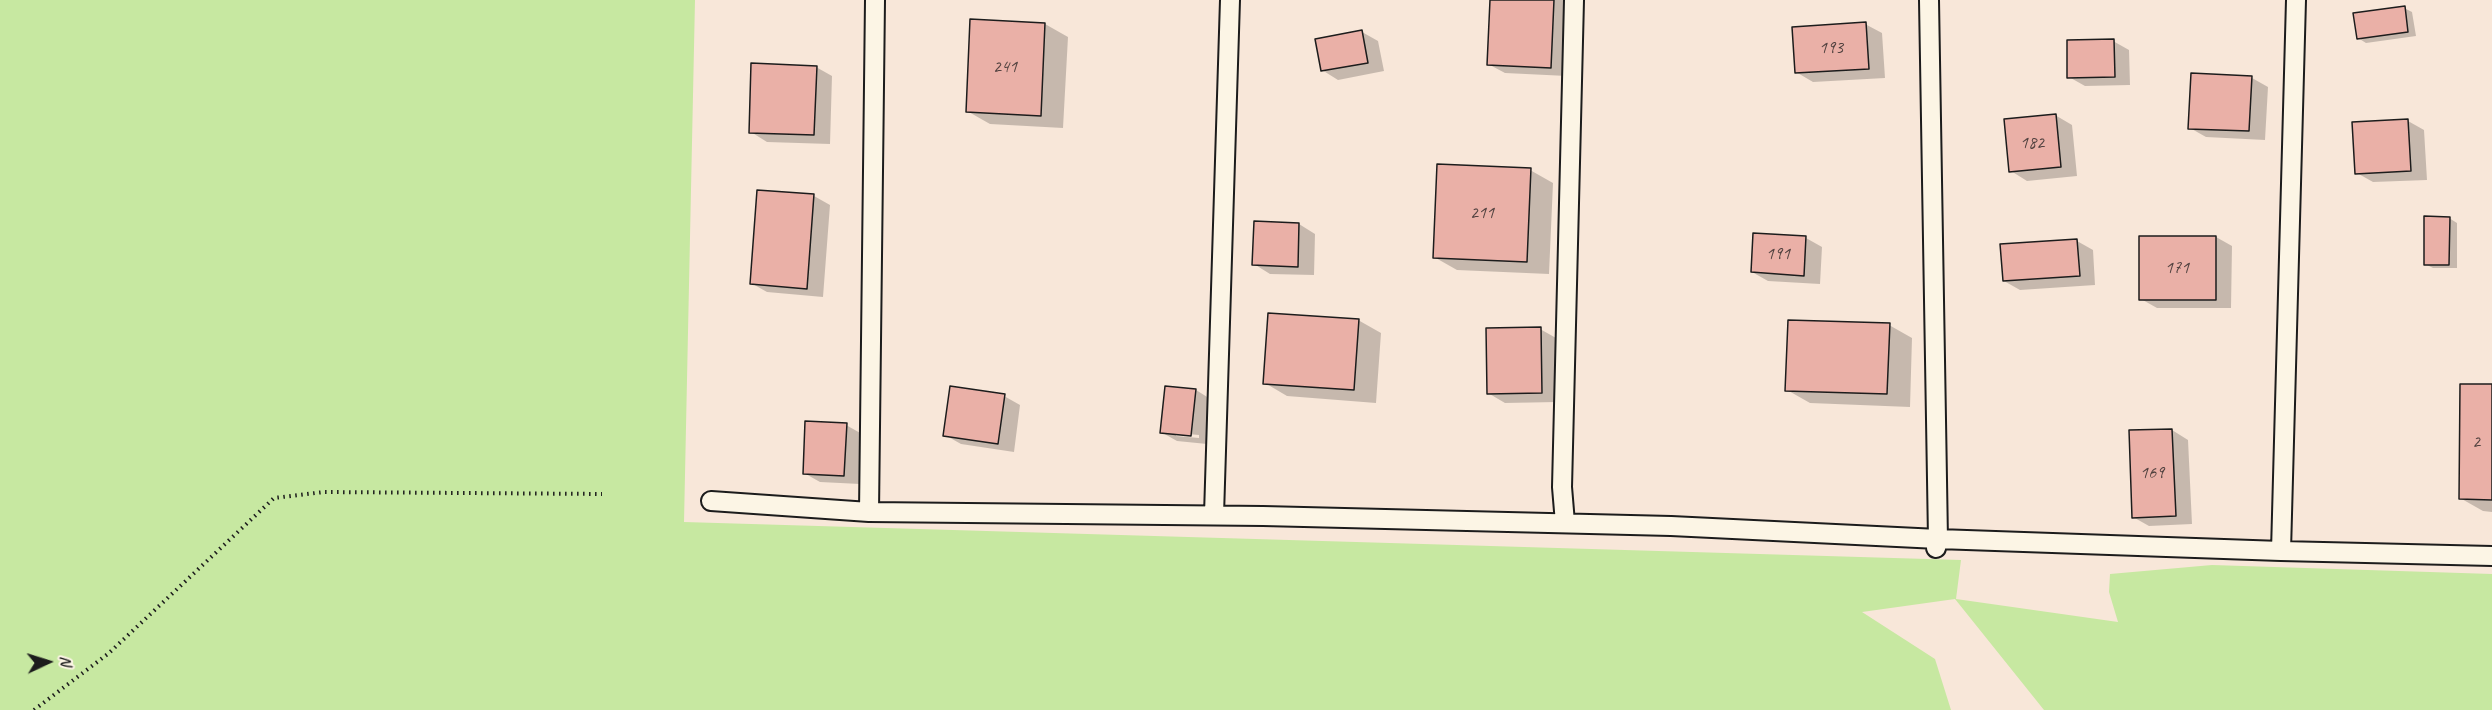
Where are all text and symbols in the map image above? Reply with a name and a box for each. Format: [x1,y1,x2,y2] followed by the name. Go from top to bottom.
[1819,37,1843,59] house number: 193
[993,56,1017,78] house number: 241
[2020,132,2044,154] house number: 182
[1470,202,1494,224] house number: 211
[1766,243,1790,265] house number: 191
[2165,257,2189,279] house number: 171
[2472,431,2480,453] house number: 2
[2140,462,2164,484] house number: 169
[18,632,78,692] north arrow
[56,655,76,666] text: N

